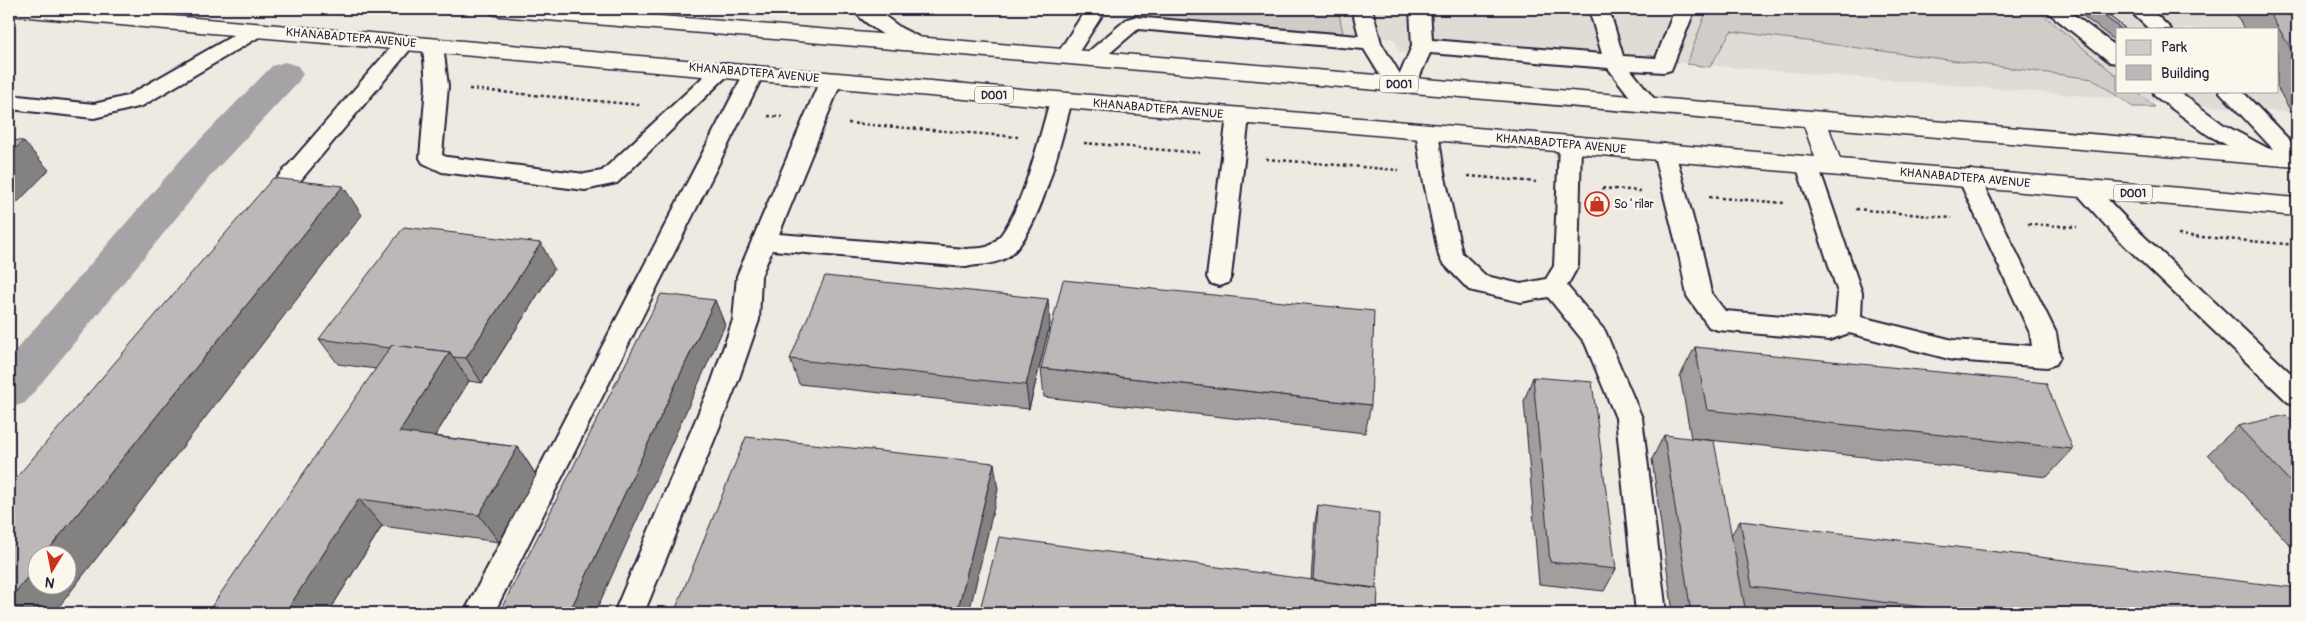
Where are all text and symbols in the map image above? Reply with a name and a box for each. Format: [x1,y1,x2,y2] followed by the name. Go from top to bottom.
[285,25,417,51] street label: KHANABADTEPA AVENUE
[2116,28,2278,92] legend
[2161,38,2188,57] text: Park
[688,60,820,86] street label: KHANABADTEPA AVENUE
[2161,64,2209,83] text: Building
[1380,76,1418,92] road number: D001
[975,86,1013,104] road number: D001
[1092,96,1224,122] street label: KHANABADTEPA AVENUE
[1495,131,1627,157] street label: KHANABADTEPA AVENUE
[1899,165,2031,191] street label: KHANABADTEPA AVENUE
[2114,184,2152,202] road number: D001
[1584,191,1610,217] shop icon: Soʻrilar
[1614,197,1654,212] place label: Soʻrilar
[28,544,78,594] north arrow
[44,573,56,592] text: N

